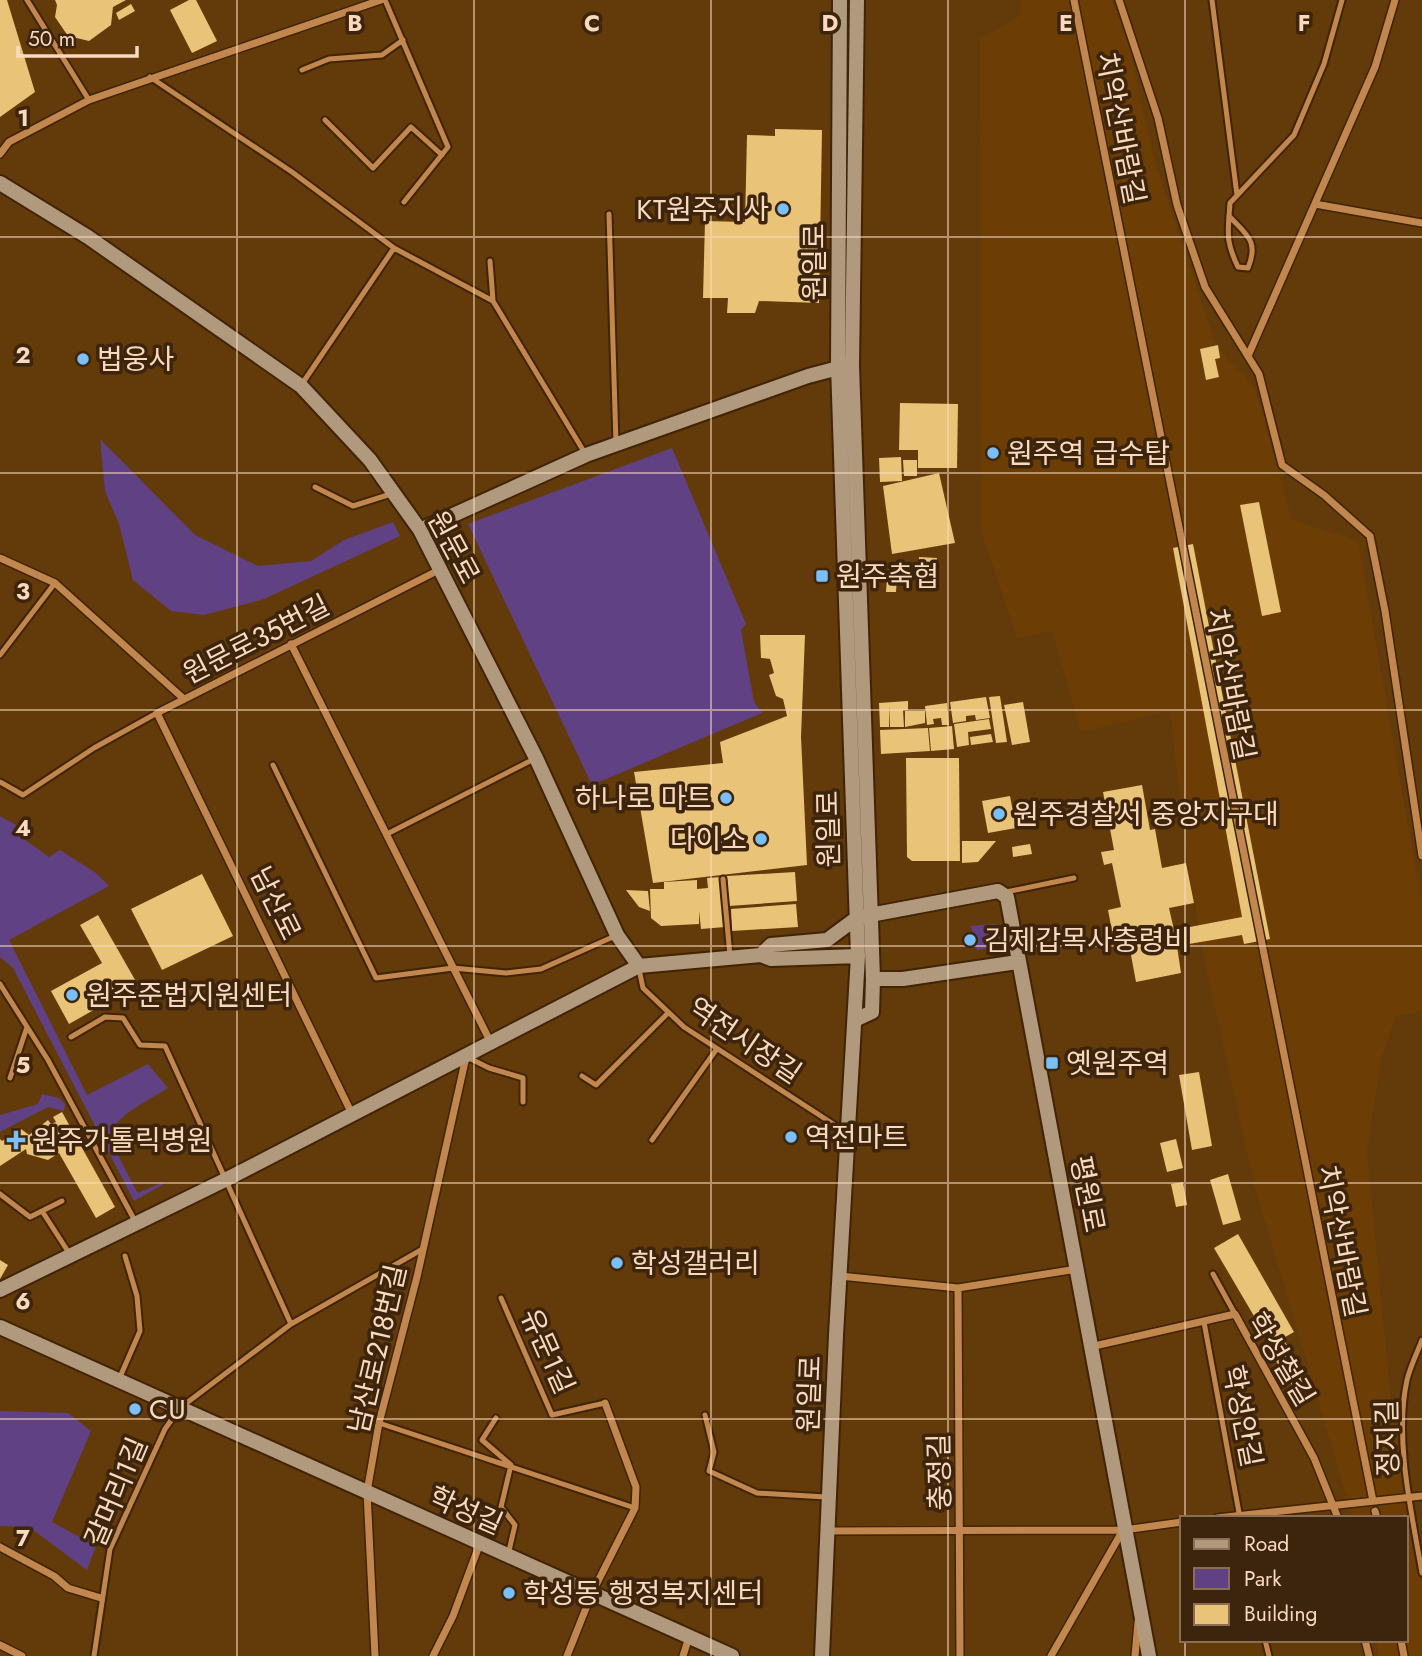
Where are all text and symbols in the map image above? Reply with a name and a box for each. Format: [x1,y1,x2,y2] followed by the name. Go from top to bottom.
[347,6,363,40] text: B
[584,6,600,40] text: C
[822,6,839,40] text: D
[1059,6,1073,40] text: E
[1298,6,1310,40] text: F
[18,14,136,58] scale bar
[28,24,75,54] text: 50 m
[1086,48,1155,208] street label: 치악산바람길
[17,101,29,135] text: 1
[636,189,769,230] place label: KT원주지사
[775,201,791,217] marker: KT원주지사
[794,223,835,301] street label: 원일로
[15,338,31,372] text: 2
[97,339,174,380] place label: 법웅사
[75,351,91,367] marker: 법웅사
[1007,433,1170,474] place label: 원주역 급수탑
[985,445,1001,461] marker: 원주역 급수탑
[417,503,490,591] street label: 원문로
[836,556,939,597] place label: 원주축협
[814,568,830,584] marker: 원주축협
[16,574,30,608] text: 3
[176,585,337,694] street label: 원문로35번길
[1196,604,1265,764] street label: 치악산바람길
[575,778,712,819] place label: 하나로 마트
[718,790,734,806] marker: 하나로 마트
[807,790,850,868] street label: 원일로
[1013,794,1279,835] place label: 원주경찰서 중앙지구대
[991,806,1007,822] marker: 원주경찰서 중앙지구대
[15,811,31,845] text: 4
[670,819,747,860] place label: 다이소
[753,831,769,847] marker: 다이소
[240,860,311,947] street label: 남산로
[984,920,1190,961] place label: 김제갑목사충령비
[962,932,978,948] marker: 김제갑목사충령비
[86,975,292,1016] place label: 원주준법지원센터
[64,987,80,1003] marker: 원주준법지원센터
[680,987,810,1093] street label: 역전시장길
[1066,1043,1169,1084] place label: 옛원주역
[16,1048,30,1082] text: 5
[1044,1055,1060,1071] marker: 옛원주역
[805,1117,908,1158] place label: 역전마트
[32,1120,212,1161] place label: 원주가톨릭병원
[783,1129,799,1145] marker: 역전마트
[6,1130,26,1150] marker: 원주가톨릭병원
[1060,1152,1115,1236] street label: 평원로
[1307,1161,1376,1321] street label: 치악산바람길
[631,1243,760,1284] place label: 학성갤러리
[609,1255,625,1271] marker: 학성갤러리
[338,1260,417,1438] street label: 남산로218번길
[15,1284,31,1318] text: 6
[511,1302,585,1401] street label: 유문1길
[1236,1305,1325,1414] street label: 학성철길
[788,1355,831,1433] street label: 원일로
[1213,1362,1272,1471] street label: 학성안길
[149,1389,186,1430] place label: CU
[1366,1399,1409,1477] street label: 정지길
[127,1401,143,1417] marker: CU
[75,1431,158,1553] street label: 갈머리1길
[918,1433,961,1511] street label: 충정길
[422,1476,509,1545] street label: 학성길
[1180,1516,1408,1642] legend
[16,1521,30,1555] text: 7
[1244,1529,1289,1559] text: Road
[1244,1564,1282,1594] text: Park
[523,1573,763,1614] place label: 학성동 행정복지센터
[501,1585,517,1601] marker: 학성동 행정복지센터
[1244,1599,1317,1629] text: Building

